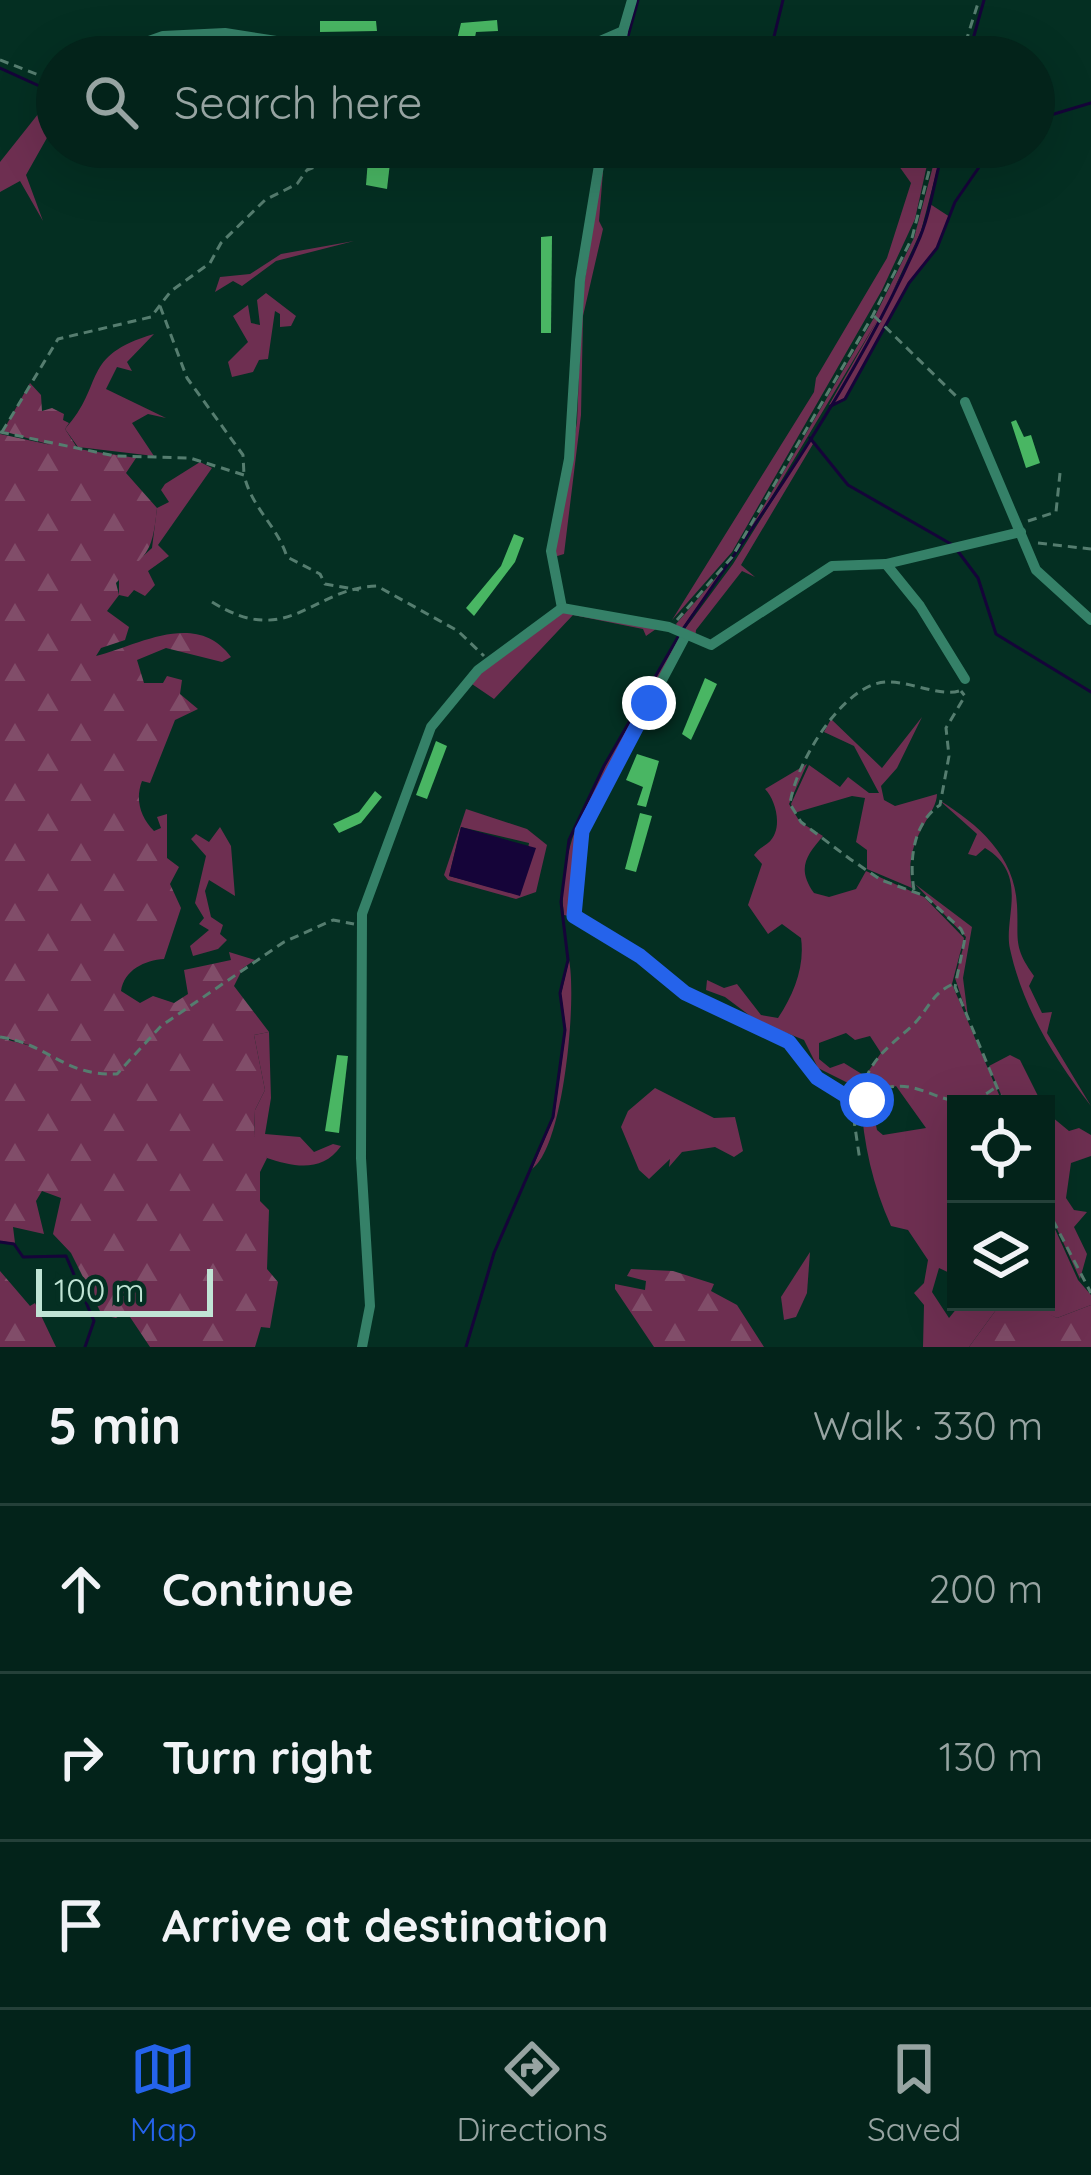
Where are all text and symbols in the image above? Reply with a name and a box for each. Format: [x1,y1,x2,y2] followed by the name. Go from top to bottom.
[36,36,1055,168] search box
[78,69,144,135] icon: search
[174,74,422,130] text: Search here
[622,676,676,730] route end
[840,1073,894,1127] route start
[947,1095,1055,1311] map controls
[947,1095,1055,1203] button: locate
[947,1203,1055,1311] button: layers
[36,1263,213,1316] scale bar
[54,1269,145,1310] text: 100 m
[48,1393,181,1457] text: 5 min
[813,1401,1043,1450] text: Walk · 330 m
[48,1556,114,1622] icon: ahead
[162,1561,354,1617] text: Continue
[929,1564,1043,1613] text: 200 m
[48,1724,114,1790] icon: right
[162,1729,374,1785] text: Turn right
[939,1732,1043,1781] text: 130 m
[48,1892,114,1958] icon: arrive
[162,1897,608,1953] text: Arrive at destination
[130,2036,197,2149] tab: Map
[456,2036,608,2149] tab: Directions
[867,2036,961,2149] tab: Saved

